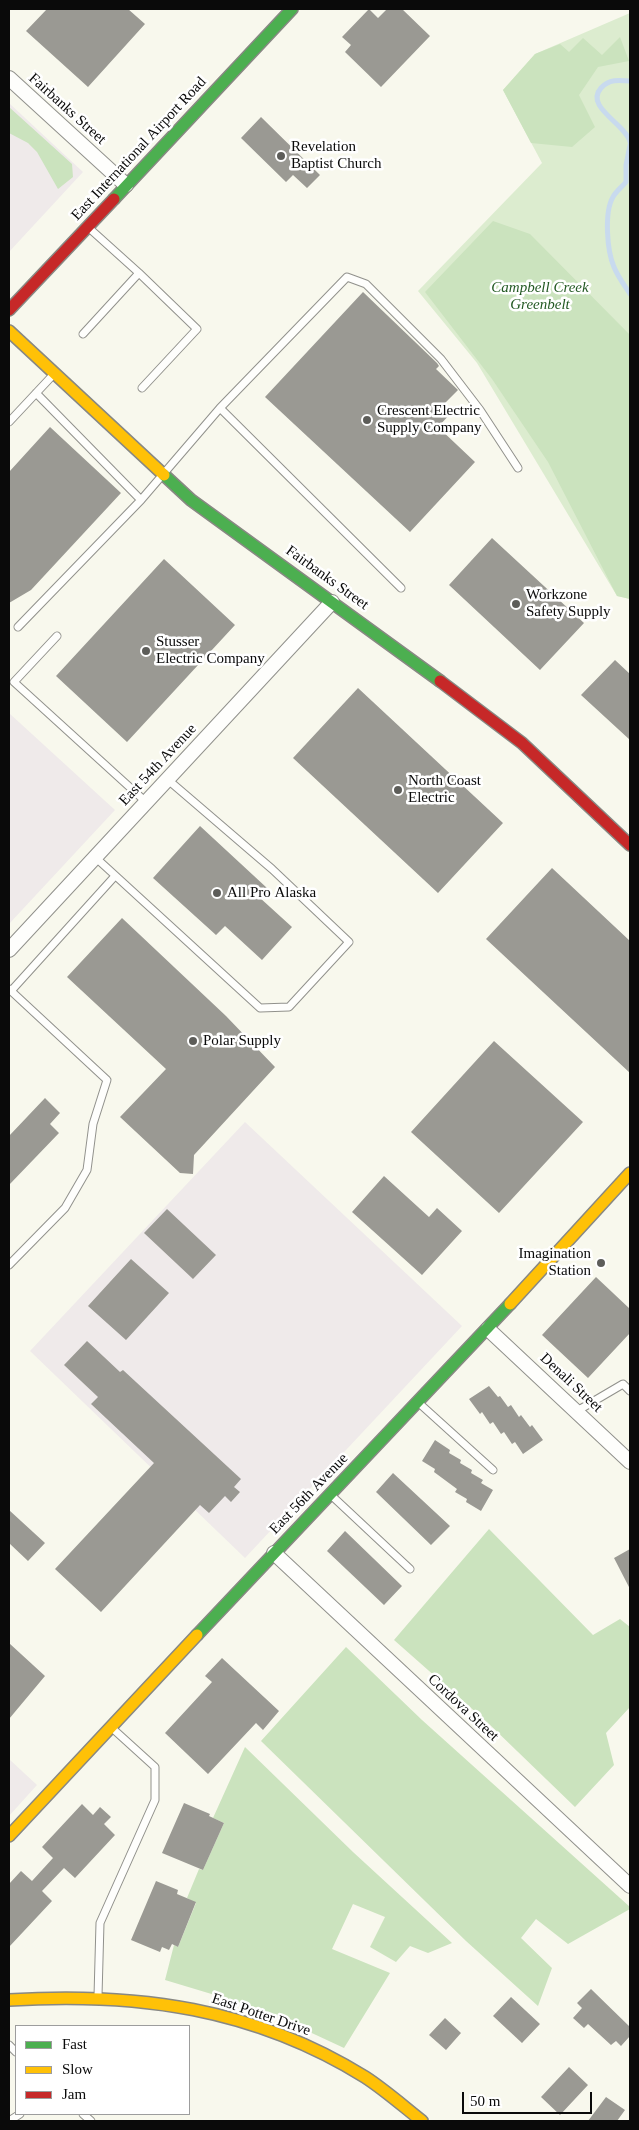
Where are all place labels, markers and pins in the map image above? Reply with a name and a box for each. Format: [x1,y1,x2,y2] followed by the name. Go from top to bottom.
[291,138,381,173] place label: Revelation Baptist Church
[275,150,287,162] marker: Revelation Baptist Church
[377,402,482,437] place label: Crescent Electric Supply Company
[361,414,373,426] marker: Crescent Electric Supply Company
[526,586,611,621] place label: Workzone Safety Supply
[510,598,522,610] marker: Workzone Safety Supply
[156,633,265,668] place label: Stusser Electric Company
[140,645,152,657] marker: Stusser Electric Company
[408,772,481,807] place label: North Coast Electric
[392,784,404,796] marker: North Coast Electric
[227,884,316,902] place label: All Pro Alaska
[211,887,223,899] marker: All Pro Alaska
[203,1032,281,1050] place label: Polar Supply
[187,1035,199,1047] marker: Polar Supply
[519,1245,591,1280] place label: Imagination Station
[595,1257,607,1269] marker: Imagination Station

